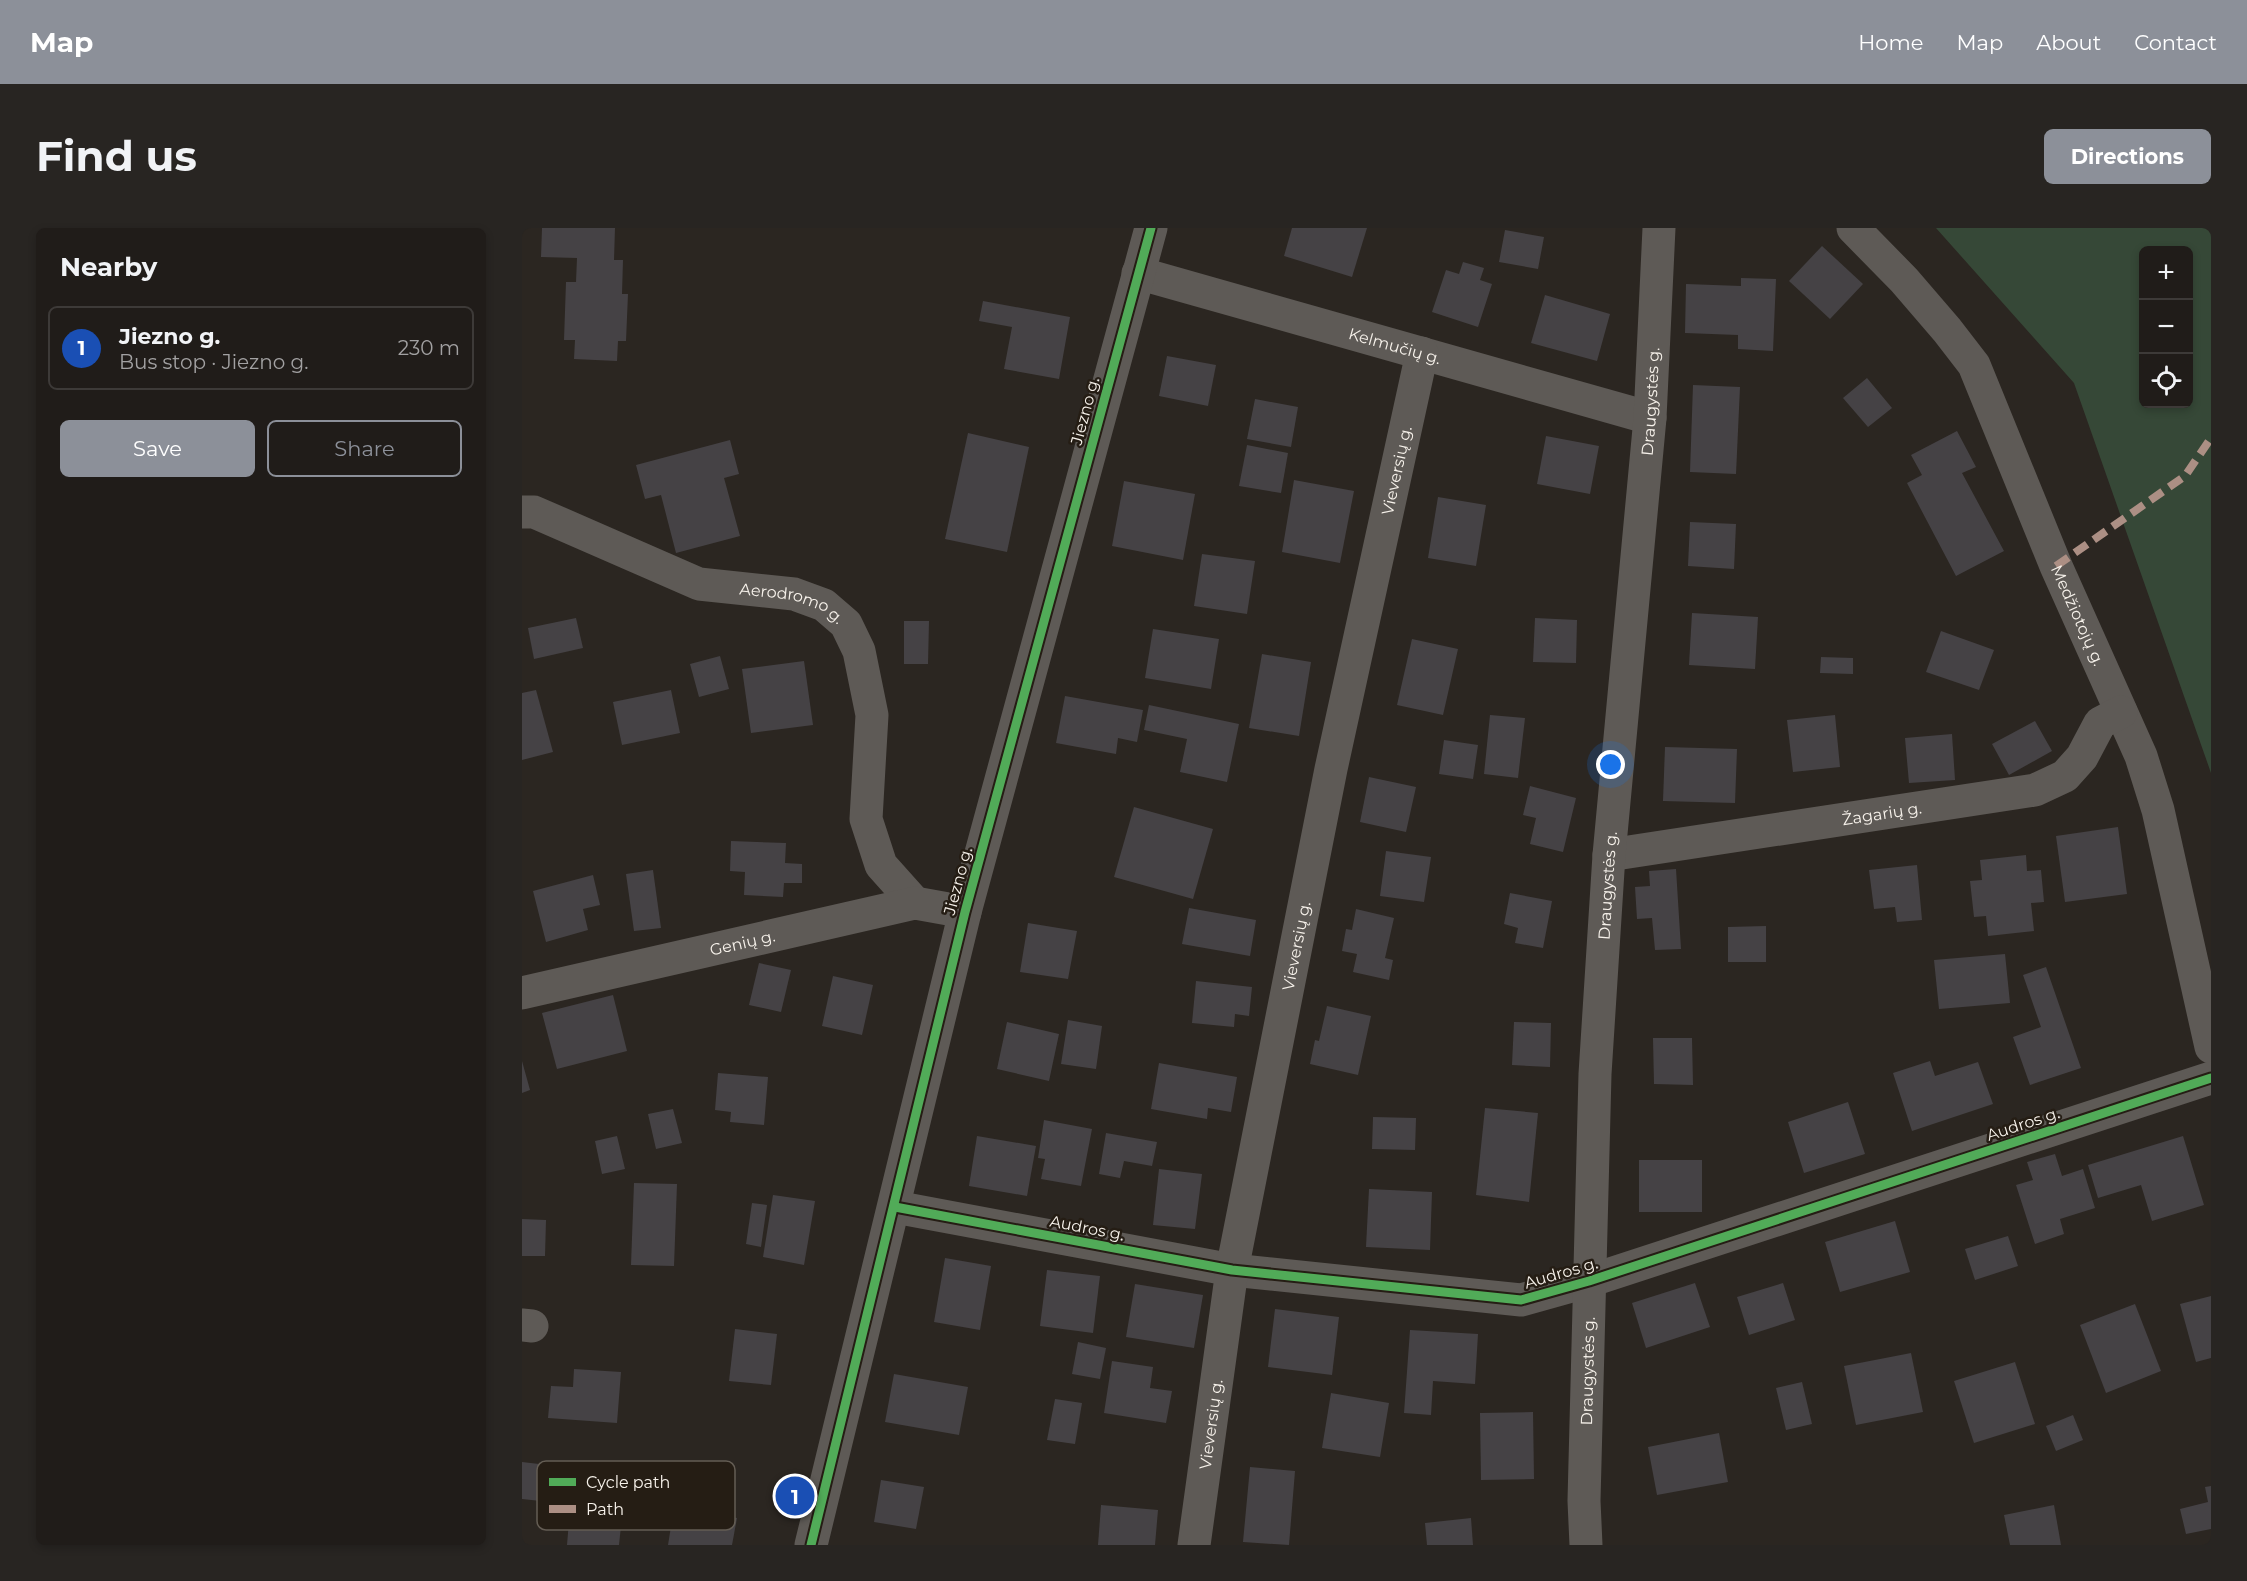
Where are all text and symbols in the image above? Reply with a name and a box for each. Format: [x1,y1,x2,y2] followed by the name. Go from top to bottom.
[30,25,93,59] text: Map
[1858,30,1923,55] text: Home
[1956,30,2003,55] text: Map
[2036,30,2101,55] text: About
[2134,30,2217,55] text: Contact
[2044,129,2211,184] button: Directions
[36,130,197,182] text: Find us
[2139,246,2193,408] map controls
[2139,246,2193,300] button: +
[60,251,157,283] text: Nearby
[2139,300,2193,354] button: −
[119,323,220,350] text: Jiezno g.
[1346,324,1443,368] street label: Kelmučių g.
[78,336,85,360] text: 1
[398,336,460,360] text: 230 m
[1637,347,1663,457] street label: Draugystės g.
[119,350,308,374] text: Bus stop · Jiezno g.
[2139,354,2193,408] button: locate
[1067,375,1103,448] street label: Jiezno g.
[60,420,255,477] button: Save
[267,420,462,477] button: Share
[1377,424,1415,517] street label: Vieversių g.
[2047,562,2109,669] street label: Medžiotojų g.
[739,579,848,628] street label: Aerodromo g.
[1596,750,1625,779] your location
[1841,798,1923,829] street label: Žagarių g.
[1594,830,1621,940] street label: Draugystės g.
[940,845,976,918] street label: Jiezno g.
[1278,900,1314,992] street label: Vieversių g.
[708,926,777,959] street label: Genių g.
[1984,1103,2062,1145] street label: Audros g.
[1048,1211,1126,1245] street label: Audros g.
[1522,1253,1600,1293] street label: Audros g.
[1576,1316,1598,1426] street label: Draugystės g.
[1195,1378,1226,1470] street label: Vieversių g.
[537,1461,735,1530] legend
[586,1473,670,1492] text: Cycle path
[776,1474,814,1518] pin: 1
[586,1500,624,1519] text: Path

